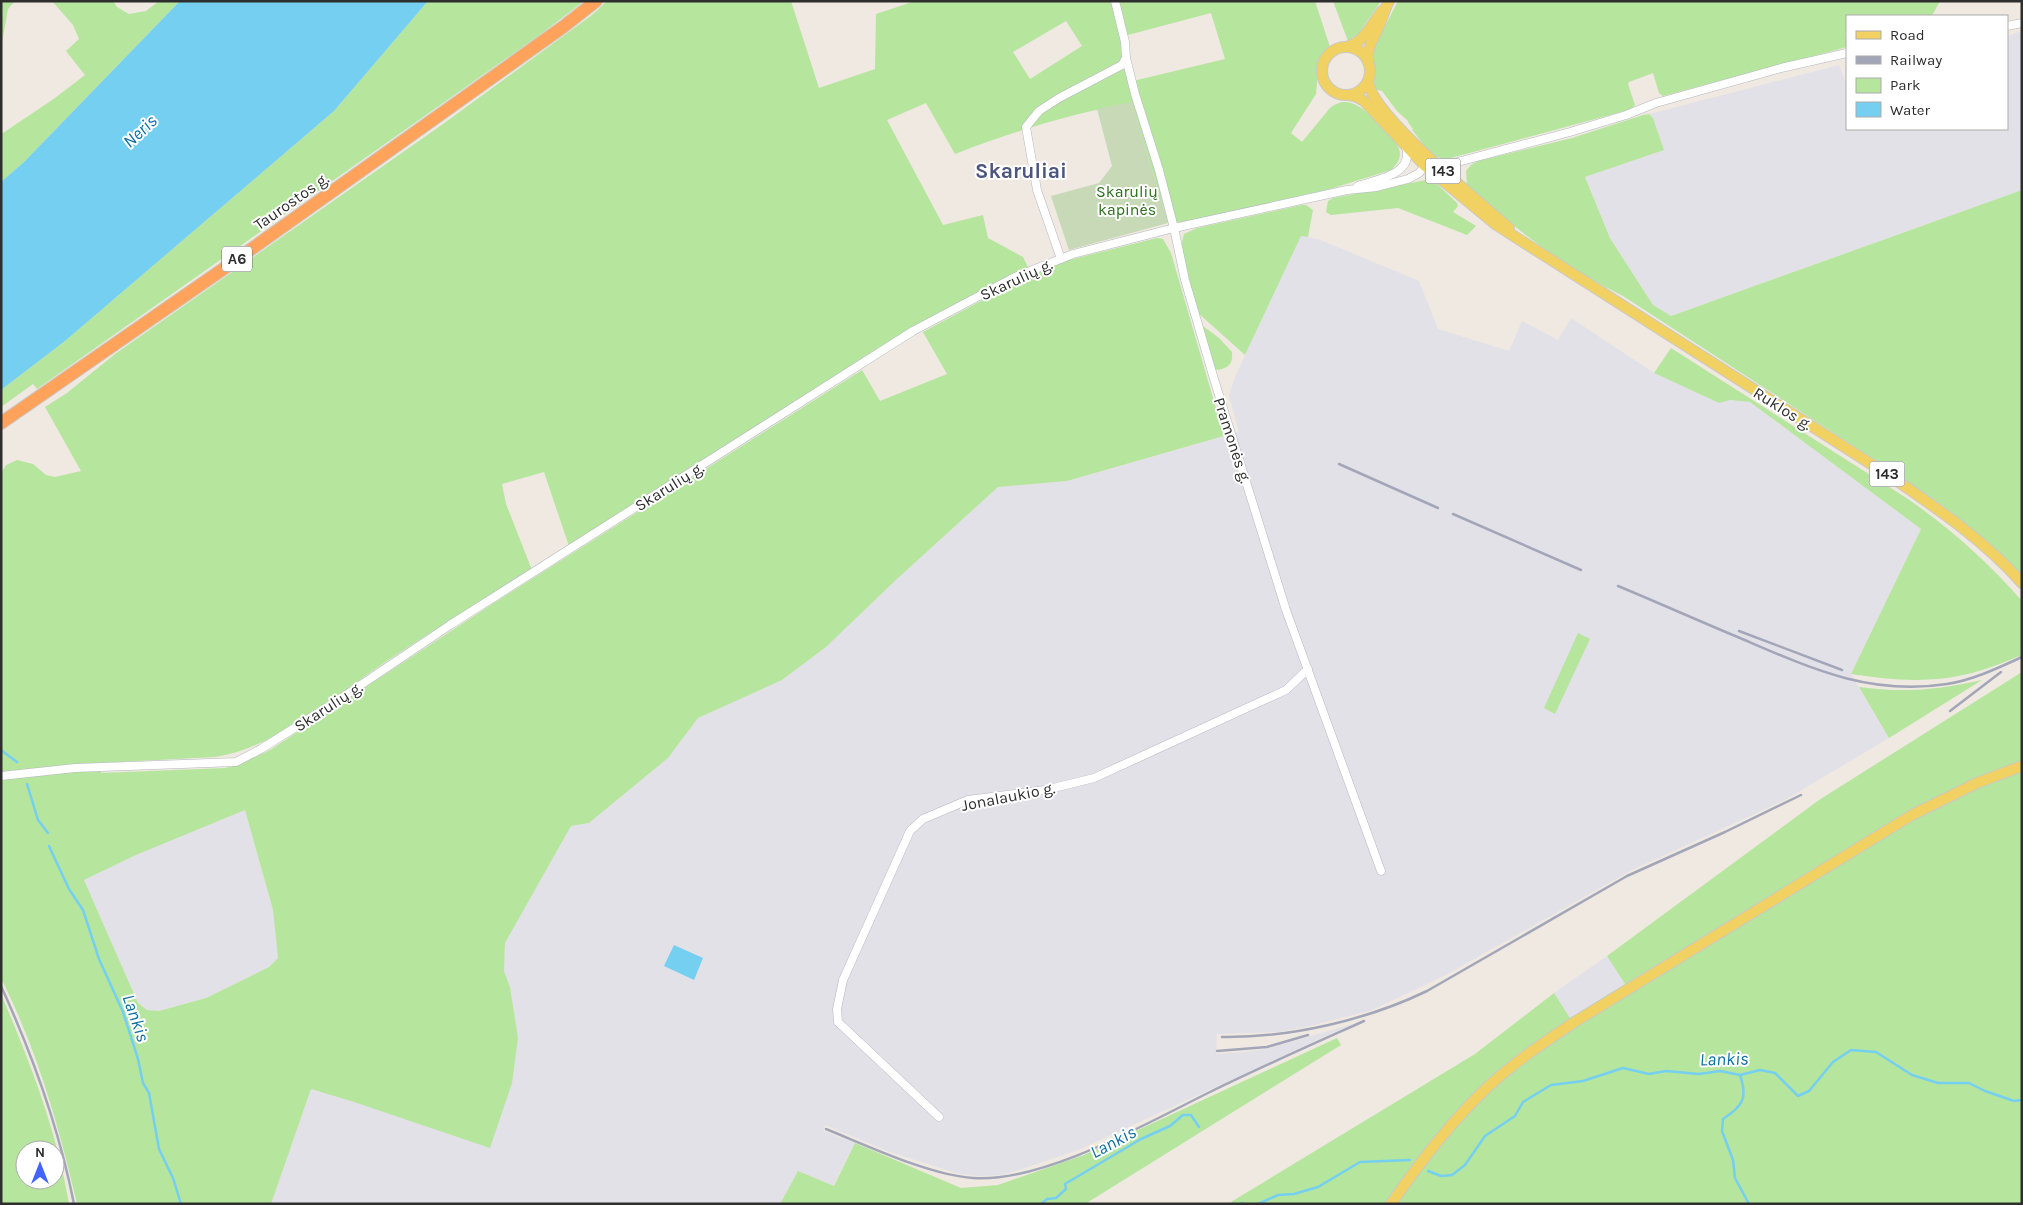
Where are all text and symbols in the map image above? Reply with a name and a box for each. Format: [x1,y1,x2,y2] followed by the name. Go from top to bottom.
[1846,15,2008,130] legend
[1890,26,1925,44] text: Road
[1890,51,1942,69] text: Railway
[1890,76,1920,94] text: Park
[1890,101,1931,119] text: Water
[118,110,162,152] water label: Neris
[1426,158,1460,184] road number: 143
[975,159,1067,183] district label: Skaruliai
[250,169,332,234] street label: Taurostos g.
[1096,182,1158,219] park label: Skarulių kapinės
[222,246,252,272] road number: A6
[977,254,1056,304] street label: Skarulių g.
[1750,383,1816,434] street label: Ruklos g.
[1210,395,1255,486] street label: Pramonės g.
[631,458,707,515] street label: Skarulių g.
[1870,462,1904,486] road number: 143
[291,677,366,736] street label: Skarulių g.
[960,778,1057,815] street label: Jonalaukio g.
[118,991,154,1045] water label: Lankis
[1699,1048,1749,1070] water label: Lankis
[1086,1121,1140,1163] water label: Lankis
[15,1140,65,1190] north arrow
[35,1144,45,1161] text: N

